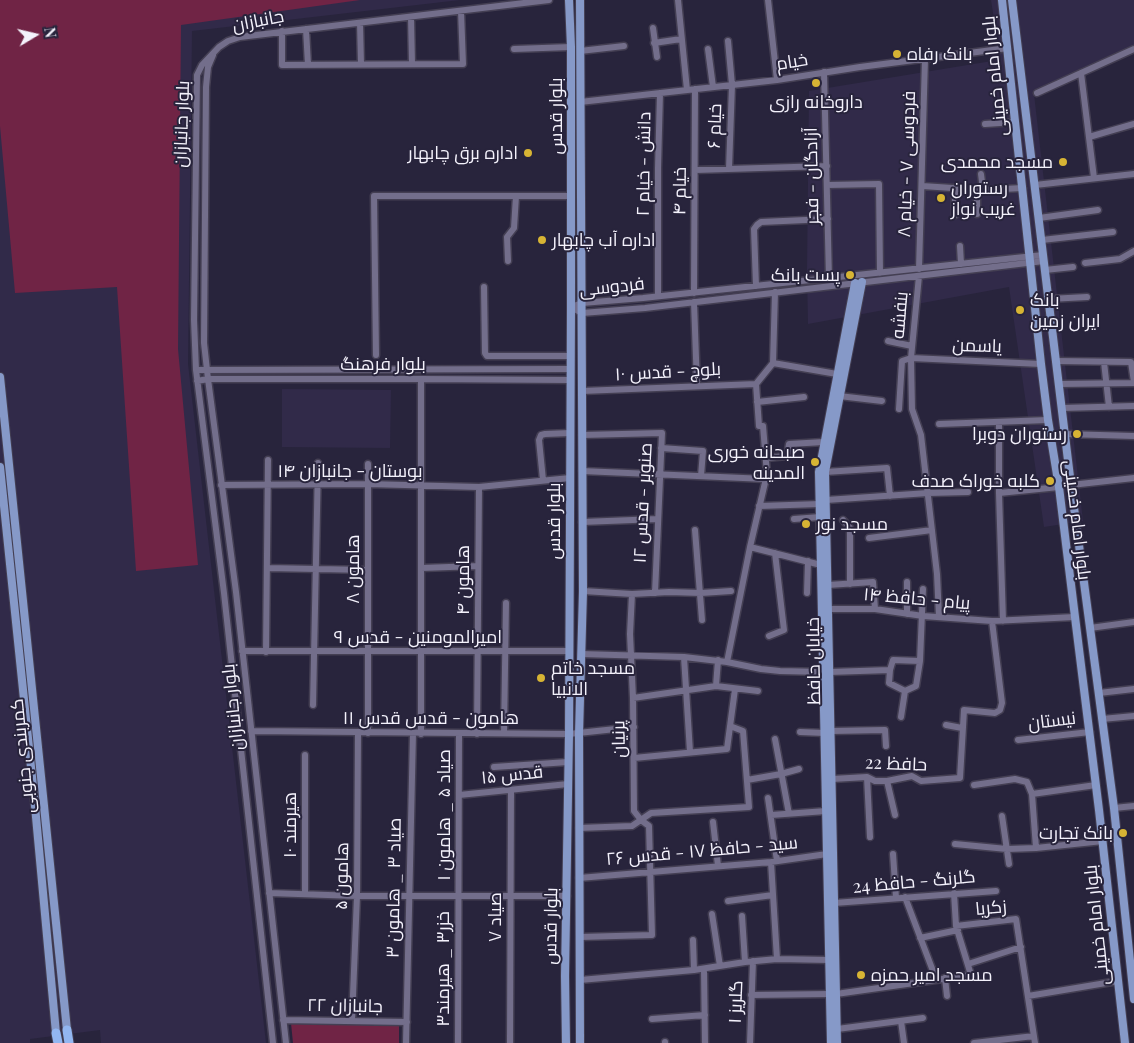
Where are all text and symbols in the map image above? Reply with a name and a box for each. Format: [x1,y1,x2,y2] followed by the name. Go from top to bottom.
[230,5,286,37] street label: جانبازان
[10,10,60,60] north arrow
[978,15,1012,137] street label: بلوار امام خمینی
[40,26,60,39] text: N
[907,43,973,65] place label: بانک رفاه
[891,48,903,60] marker: بانک رفاه
[775,49,809,75] street label: خیام
[545,77,567,155] street label: بلوار قدس
[810,77,822,89] marker: داروخانه رازی
[170,80,194,168] street label: بلوار جانبازان
[894,90,920,238] street label: فردوسی ۷ - خیام ۸
[769,91,863,113] place label: داروخانه رازی
[703,103,727,149] street label: خیام ۶
[632,112,656,216] street label: دانش - خیام ۲
[800,127,824,225] street label: آزادگان - فجر
[408,142,518,164] place label: اداره برق چابهار
[522,147,534,159] marker: اداره برق چابهار
[941,151,1053,173] place label: مسجد محمدی
[1057,156,1069,168] marker: مسجد محمدی
[669,167,691,215] street label: خیام ۴
[951,177,1016,220] place label: رستوران غریب نواز
[935,192,947,204] marker: رستوران غریب نواز
[552,229,656,251] place label: اداره آب چابهار
[536,234,548,246] marker: اداره آب چابهار
[771,264,840,286] place label: پست بانک
[844,269,856,281] marker: پست بانک
[578,273,646,301] street label: فردوسی
[1030,289,1101,332] place label: بانک ایران زمین
[887,290,913,340] street label: بنفشه
[1014,304,1026,316] marker: بانک ایران زمین
[952,334,1002,358] street label: یاسمن
[340,353,426,375] street label: بلوار فرهنگ
[614,358,722,386] street label: بلوچ - قدس ۱۰
[972,423,1067,445] place label: رستوران دوبرا
[1071,428,1083,440] marker: رستوران دوبرا
[708,441,805,484] place label: صبحانه خوری المدینه
[629,442,657,564] street label: صنوبر - قدس ۱۲
[809,456,821,468] marker: صبحانه خوری المدینه
[1059,459,1095,581] street label: بلوار امام خمینی
[278,460,422,482] street label: بوستان - جانبازان ۱۴
[911,470,1040,492] place label: کلبه خوراک صدف
[1044,475,1056,487] marker: کلبه خوراک صدف
[543,482,565,560] street label: بلوار قدس
[816,513,888,535] place label: مسجد نور
[800,518,812,530] marker: مسجد نور
[342,534,364,604] street label: هامون ۸
[452,545,474,615] street label: هامون ۴
[863,584,971,614] street label: پیام - حافظ ۱۴
[802,617,826,705] street label: خیابان حافظ
[334,626,502,648] street label: امیرالمومنین - قدس ۹
[551,657,635,700] place label: مسجد خاتم الانبیا
[218,663,248,751] street label: بلوار جانبازان
[535,672,547,684] marker: مسجد خاتم الانبیا
[6,697,40,815] street label: کمربندی جنوبی
[343,707,519,729] street label: هامون - قدس قدس ۱۱
[1027,707,1077,735] street label: نیستان
[608,720,630,758] street label: پرنیان
[433,749,455,881] street label: صیاد ۵ _ هامون ۱
[864,752,928,776] street label: حافظ 22
[480,761,544,789] street label: قدس ۱۵
[279,792,301,858] street label: هیرمند ۱۰
[382,818,406,958] street label: صیاد ۳ _ هامون ۳
[1039,822,1113,844] place label: بانک تجارت
[1117,827,1129,839] marker: بانک تجارت
[605,832,799,870] street label: سید - حافظ ۱۷ - قدس ۲۶
[331,842,353,910] street label: هامون ۵
[1080,864,1114,986] street label: بلوار امام خمینی
[852,866,976,898] street label: گلرنگ - حافظ 24
[540,887,562,965] street label: بلوار قدس
[484,892,506,942] street label: صیاد ۷
[974,896,1008,920] street label: زکریا
[432,911,454,1027] street label: خزر۳ _ هیرمند۳
[871,964,993,986] place label: مسجد امیر حمزه
[855,969,867,981] marker: مسجد امیر حمزه
[724,980,748,1024] street label: گلریز ۱
[307,995,383,1017] street label: جانبازان ۲۲

